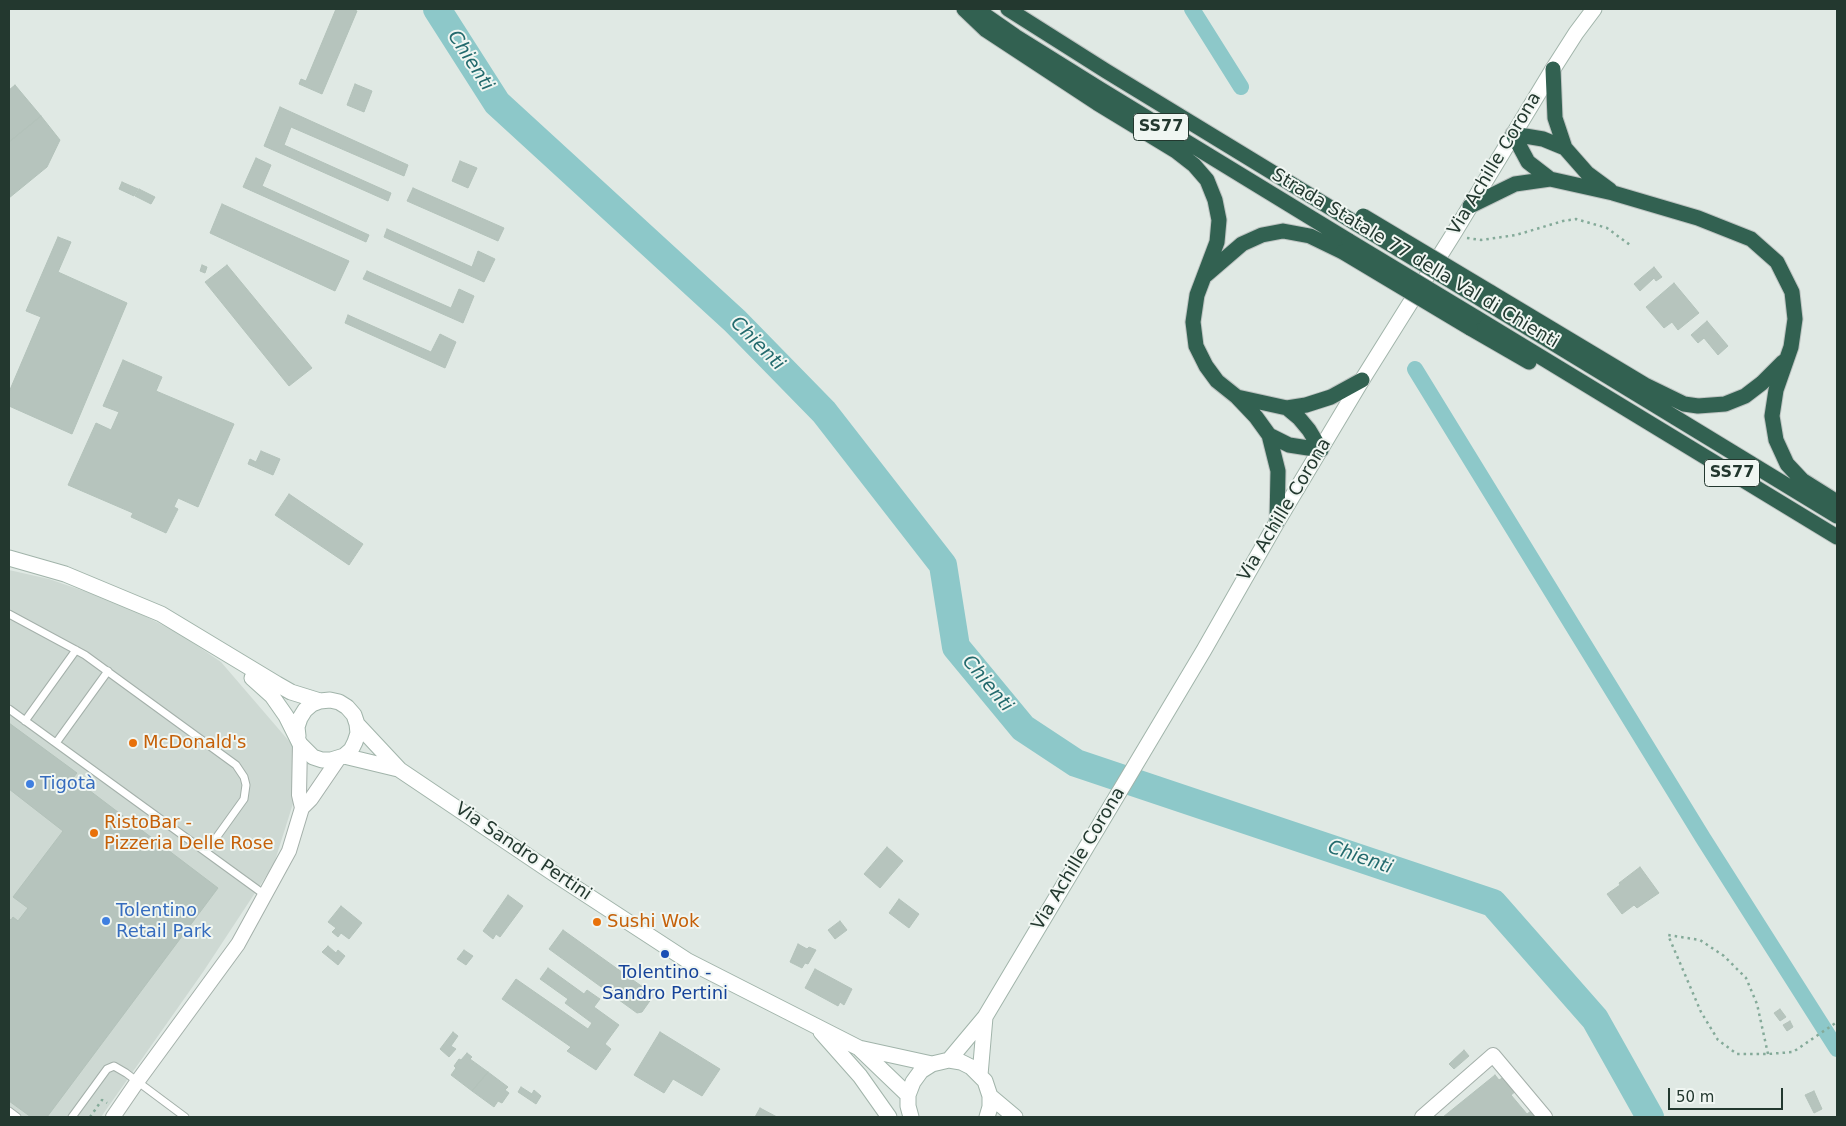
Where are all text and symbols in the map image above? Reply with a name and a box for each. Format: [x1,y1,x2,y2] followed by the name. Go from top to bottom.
[442,27,498,95] water label: Chienti
[1444,89,1546,239] street label: Via Achille Corona
[1134,114,1188,140] road number: SS77
[1268,165,1562,353] street label: Strada Statale 77 della Val di Chienti
[725,312,789,376] water label: Chienti
[1234,435,1336,585] street label: Via Achille Corona
[1704,459,1760,486] road number: SS77
[957,651,1017,717] water label: Chienti
[143,732,246,754] place label: McDonald's
[127,737,139,749] marker: McDonald's
[40,773,96,795] place label: Tigotà
[24,778,36,790] marker: Tigotà
[1028,784,1130,934] street label: Via Achille Corona
[451,798,595,906] street label: Via Sandro Pertini
[104,812,273,854] place label: RistoBar - Pizzeria Delle Rose
[88,827,100,839] marker: RistoBar - Pizzeria Delle Rose
[1325,836,1395,880] water label: Chienti
[116,900,211,942] place label: Tolentino Retail Park
[607,911,700,933] place label: Sushi Wok
[100,915,112,927] marker: Tolentino Retail Park
[591,916,603,928] marker: Sushi Wok
[659,948,671,960] marker: Tolentino - Sandro Pertini
[602,962,728,1004] place label: Tolentino - Sandro Pertini
[1671,1078,1786,1110] scale bar
[1676,1088,1714,1106] text: 50 m

